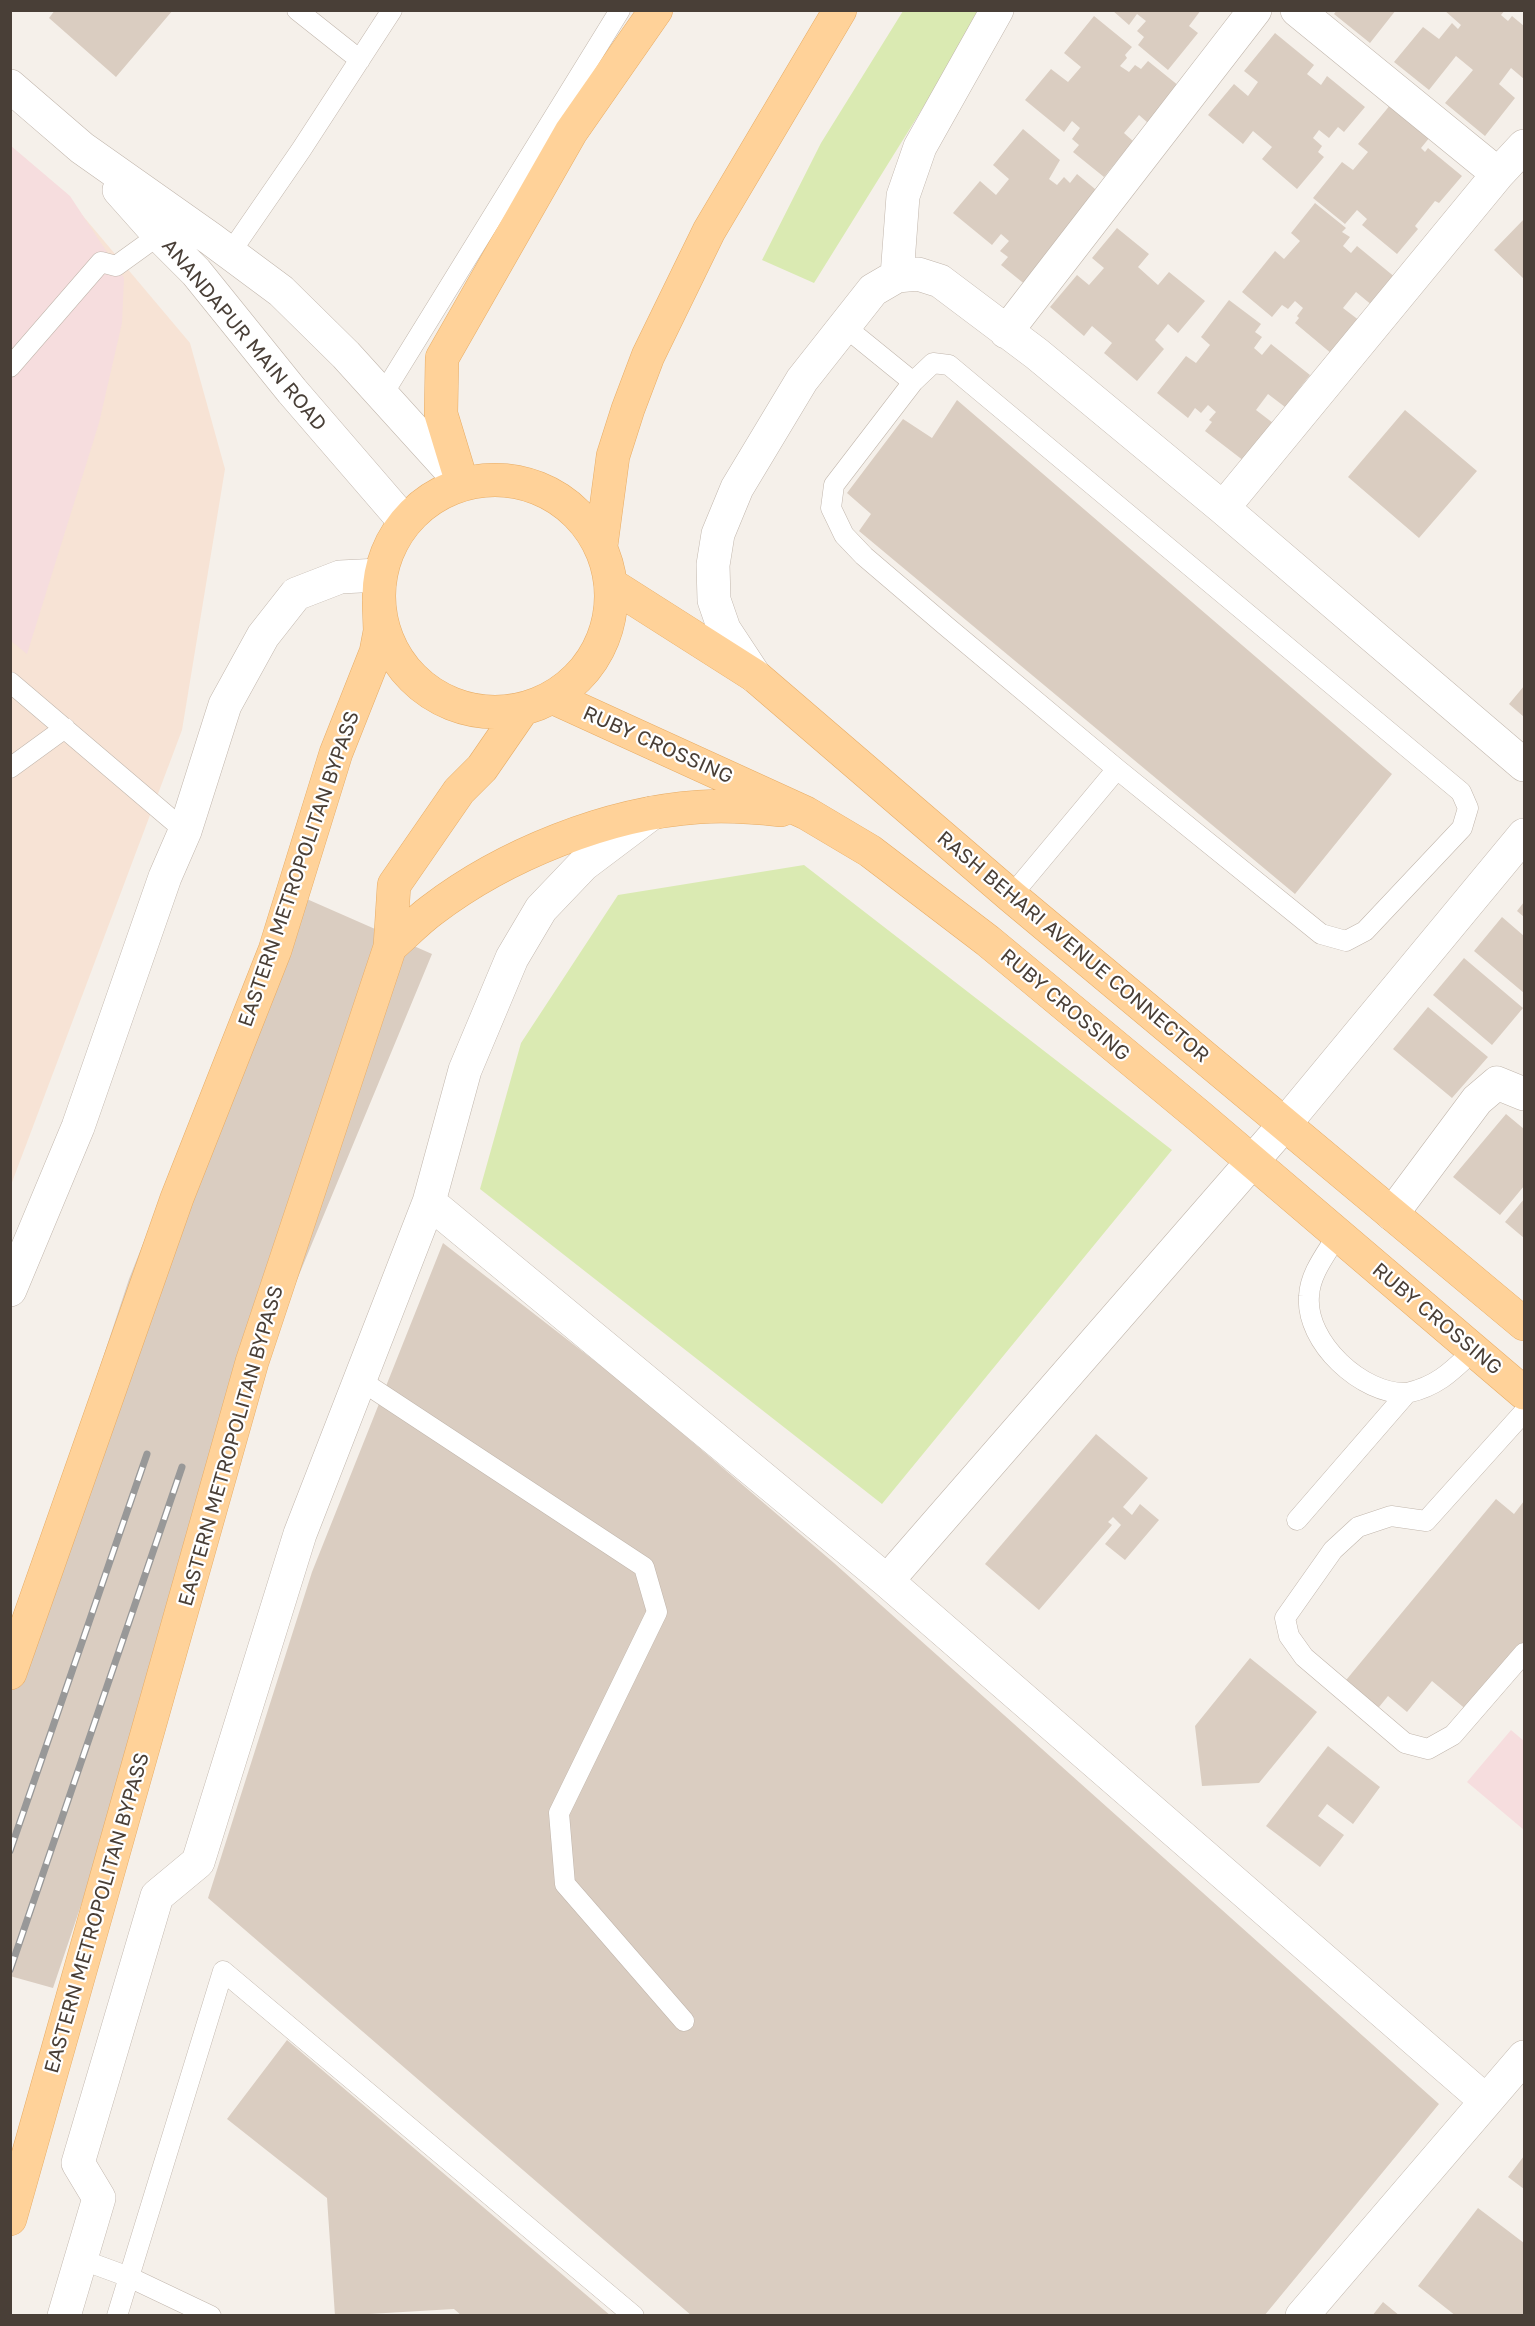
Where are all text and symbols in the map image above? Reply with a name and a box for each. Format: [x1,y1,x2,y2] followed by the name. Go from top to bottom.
[157,234,331,436] street label: ANANDAPUR MAIN ROAD
[579,701,737,789] street label: RUBY CROSSING
[234,708,364,1030] street label: EASTERN METROPOLITAN BYPASS
[932,826,1214,1068] street label: RASH BEHARI AVENUE CONNECTOR
[995,944,1135,1066] street label: RUBY CROSSING
[1367,1258,1507,1380] street label: RUBY CROSSING
[174,1283,288,1609] street label: EASTERN METROPOLITAN BYPASS
[40,1750,154,2076] street label: EASTERN METROPOLITAN BYPASS

